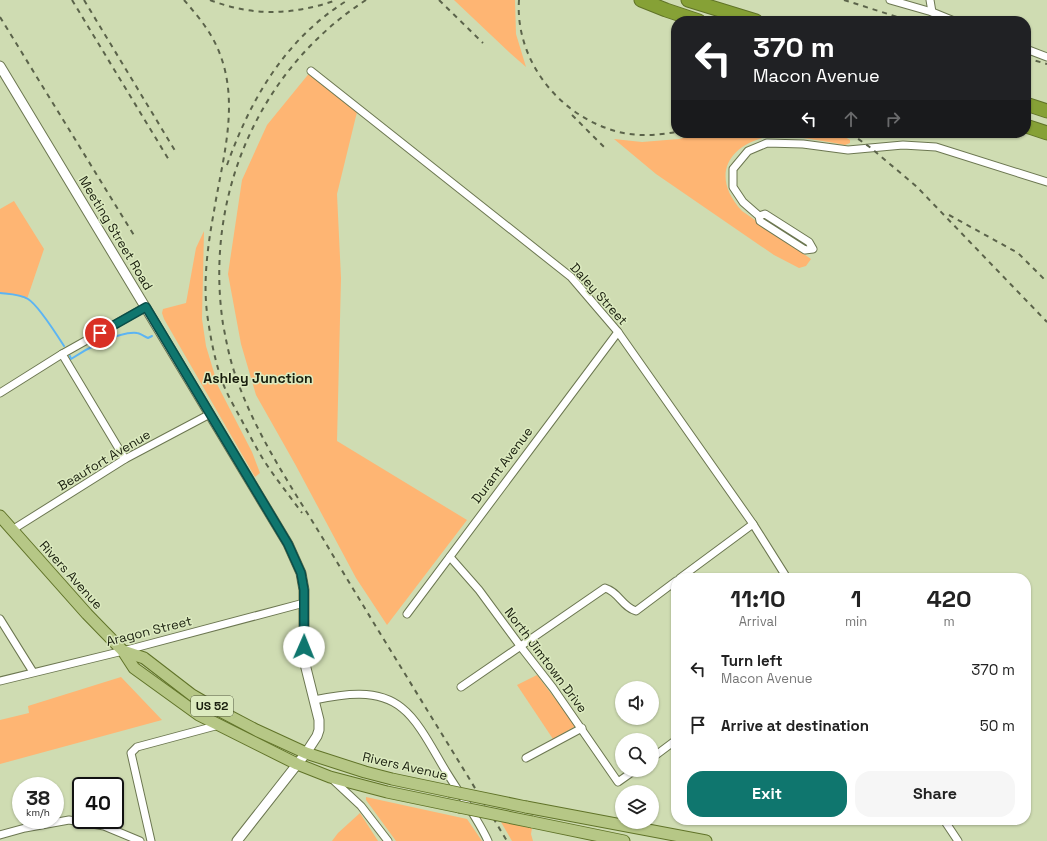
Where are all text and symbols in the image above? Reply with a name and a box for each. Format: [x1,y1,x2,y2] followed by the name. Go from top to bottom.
[753,29,835,65] text: 370 m
[687,32,739,84] icon: left
[753,64,880,87] text: Macon Avenue
[798,108,820,130] icon: left
[840,108,862,130] icon: ahead
[882,108,904,130] icon: right
[75,173,157,293] street label: Meeting Street Road
[567,259,631,329] street label: Daley Street
[83,316,117,350] pin
[89,322,111,344] icon: arrive
[203,369,313,387] district label: Ashley Junction
[468,423,536,507] street label: Durant Avenue
[55,426,153,494] street label: Beaufort Avenue
[36,537,106,613] street label: Rivers Avenue
[730,583,786,614] text: 11:10
[851,583,862,614] text: 1
[927,583,972,614] text: 420
[501,604,591,716] street label: North Jimtown Drive
[104,612,194,650] street label: Aragon Street
[739,613,777,630] text: Arrival
[845,613,867,630] text: min
[944,613,955,630] text: m
[283,626,325,668] position arrow
[721,651,783,670] text: Turn left
[687,658,709,680] icon: left
[971,660,1015,679] text: 370 m
[721,670,812,687] text: Macon Avenue
[615,681,659,829] map controls
[615,681,659,725] button: sound
[191,696,233,716] road number: US 52
[687,714,709,736] icon: arrive
[721,716,869,735] text: Arrive at destination
[980,716,1015,735] text: 50 m
[615,733,659,777] button: search
[361,748,449,784] street label: Rivers Avenue
[687,771,847,817] button: Exit
[855,771,1015,817] button: Share
[72,777,124,829] speed limit sign: 40
[26,785,50,811] text: 38
[615,785,659,829] button: layers
[26,806,50,819] text: km/h

